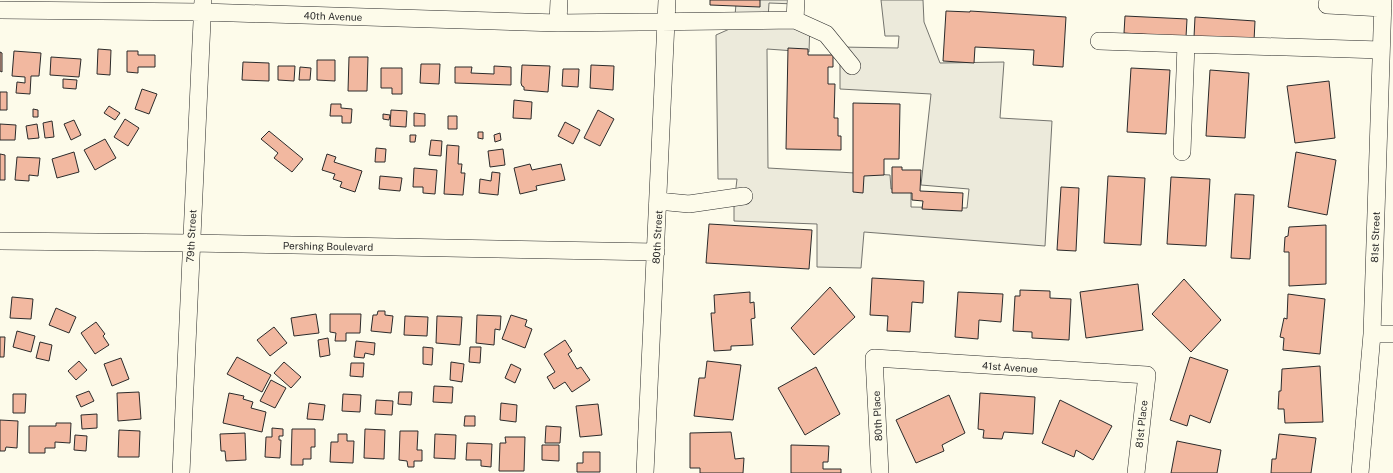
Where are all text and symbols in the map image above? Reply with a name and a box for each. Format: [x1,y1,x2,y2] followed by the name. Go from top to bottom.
[303,9,363,23] street label: 40th Avenue
[184,209,198,263] street label: 79th Street
[650,210,664,264] street label: 80th Street
[1368,211,1382,263] street label: 81st Street
[283,239,373,253] street label: Pershing Boulevard
[982,359,1039,375] street label: 41st Avenue
[870,390,884,442] street label: 80th Place
[1133,399,1149,448] street label: 81st Place

